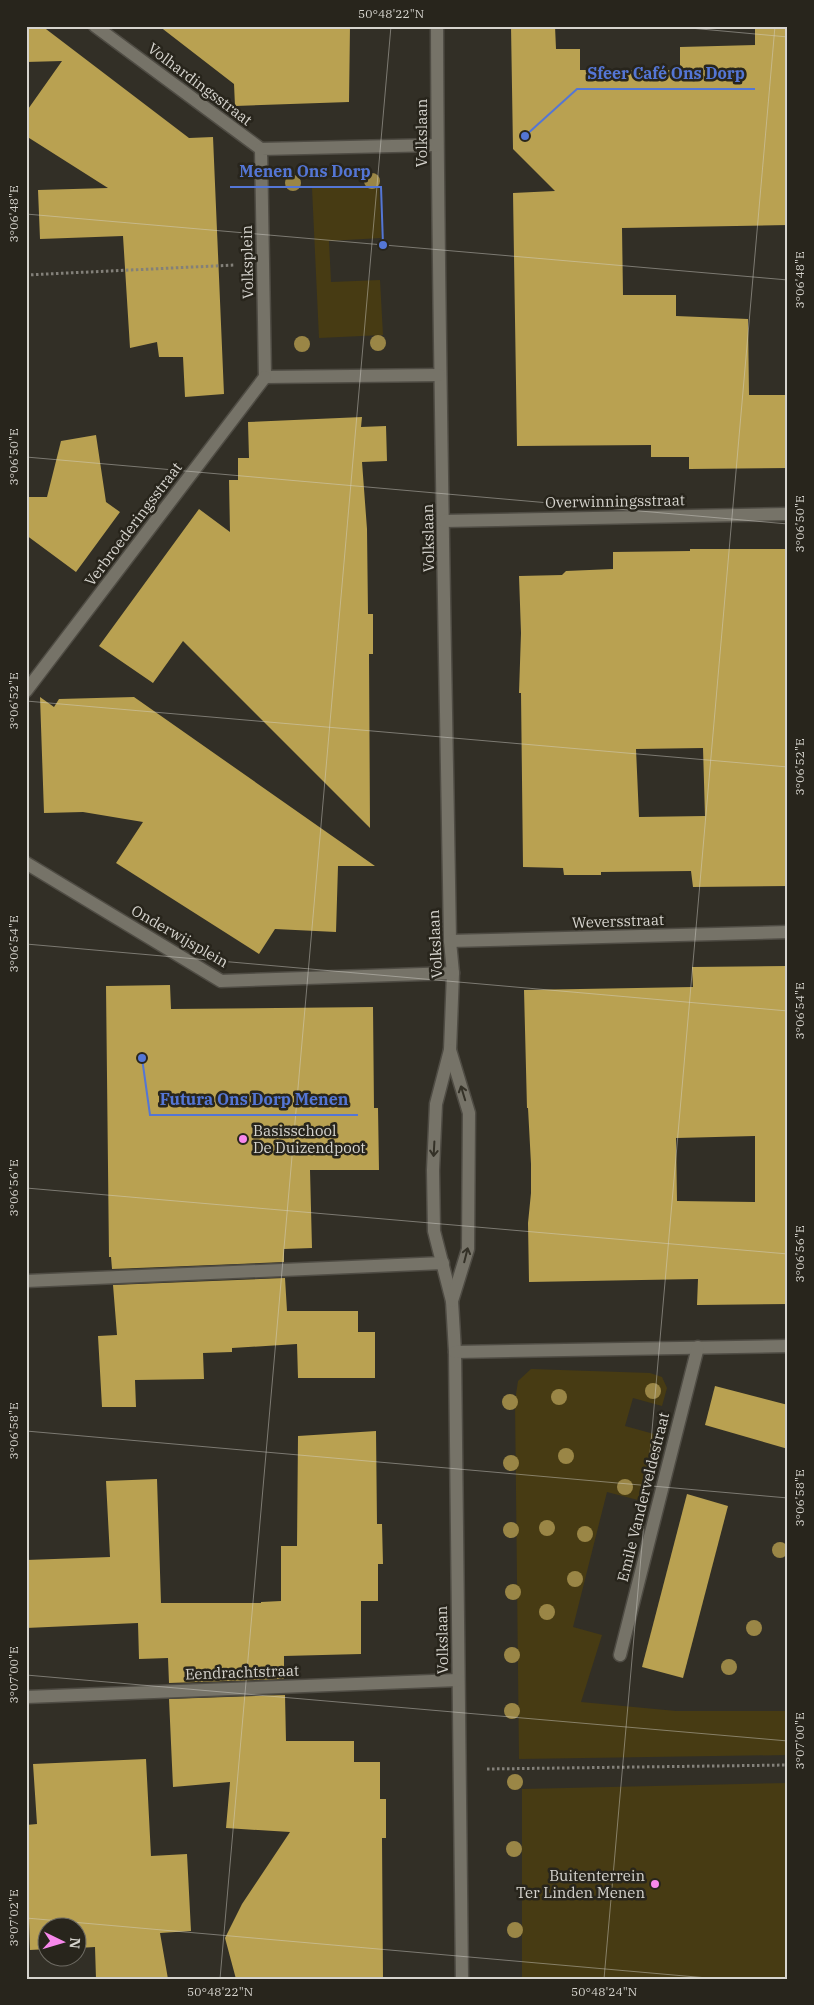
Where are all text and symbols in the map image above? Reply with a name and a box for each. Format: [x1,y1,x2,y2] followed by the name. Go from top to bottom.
[358,6,424,21] text: 50°48'22"N
[144,39,256,129] street label: Volhardingsstraat
[577,58,755,89] callout: Sfeer Café Ons Dorp
[587,63,745,83] text: Sfeer Café Ons Dorp
[412,98,431,167] street label: Volkslaan
[230,156,381,187] callout: Menen Ons Dorp
[239,161,371,181] text: Menen Ons Dorp
[6,185,21,243] text: 3°06'48"E
[237,224,257,299] street label: Volksplein
[792,251,807,309] text: 3°06'48"E
[6,428,21,486] text: 3°06'50"E
[80,458,186,590] street label: Verbroederingsstraat
[545,490,685,512] street label: Overwinningsstraat
[792,495,807,553] text: 3°06'50"E
[418,503,438,572] street label: Volkslaan
[6,672,21,730] text: 3°06'52"E
[792,738,807,796] text: 3°06'52"E
[128,901,232,972] street label: Onderwijsplein
[424,909,446,979] street label: Volkslaan
[572,910,664,932] street label: Weversstraat
[6,915,21,973] text: 3°06'54"E
[792,982,807,1040] text: 3°06'54"E
[150,1084,358,1115] callout: Futura Ons Dorp Menen
[458,1086,468,1102] one-way arrow
[160,1089,349,1109] text: Futura Ons Dorp Menen
[253,1121,366,1157] place label: Basisschool De Duizendpoot
[237,1133,249,1145] marker: Basisschool De Duizendpoot
[429,1141,438,1157] one-way arrow
[6,1159,21,1217] text: 3°06'56"E
[792,1225,807,1283] text: 3°06'56"E
[462,1247,471,1263] one-way arrow
[6,1402,21,1460] text: 3°06'58"E
[613,1410,673,1584] street label: Emile Vanderveldestraat
[792,1469,807,1527] text: 3°06'58"E
[432,1605,452,1674] street label: Volkslaan
[6,1646,21,1704] text: 3°07'00"E
[185,1661,299,1683] street label: Eendrachtstraat
[792,1712,807,1770] text: 3°07'00"E
[516,1866,645,1902] place label: Buitenterrein Ter Linden Menen
[649,1878,661,1890] marker: Buitenterrein Ter Linden Menen
[6,1889,21,1947] text: 3°07'02"E
[38,1918,88,1968] north arrow
[66,1937,84,1949] text: N
[187,1984,253,1999] text: 50°48'22"N
[571,1984,637,1999] text: 50°48'24"N

